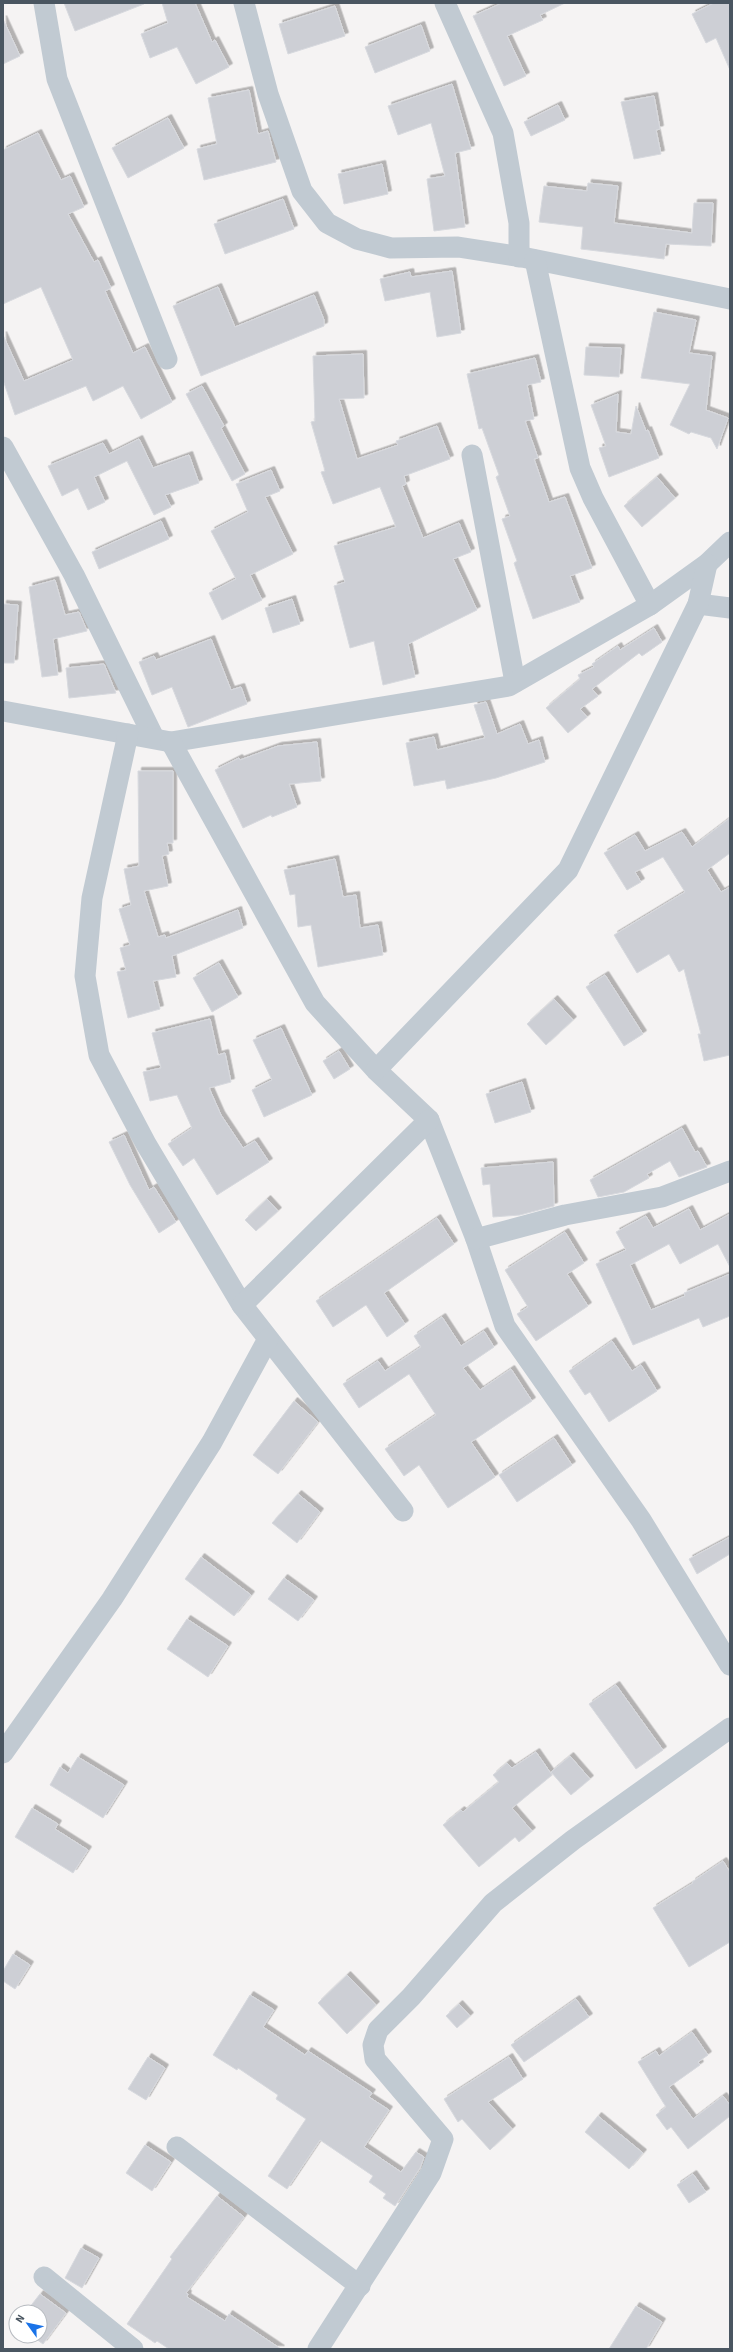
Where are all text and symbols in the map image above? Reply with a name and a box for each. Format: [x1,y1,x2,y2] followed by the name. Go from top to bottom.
[8,2304,48,2344] north arrow
[12,2312,28,2326] text: N

